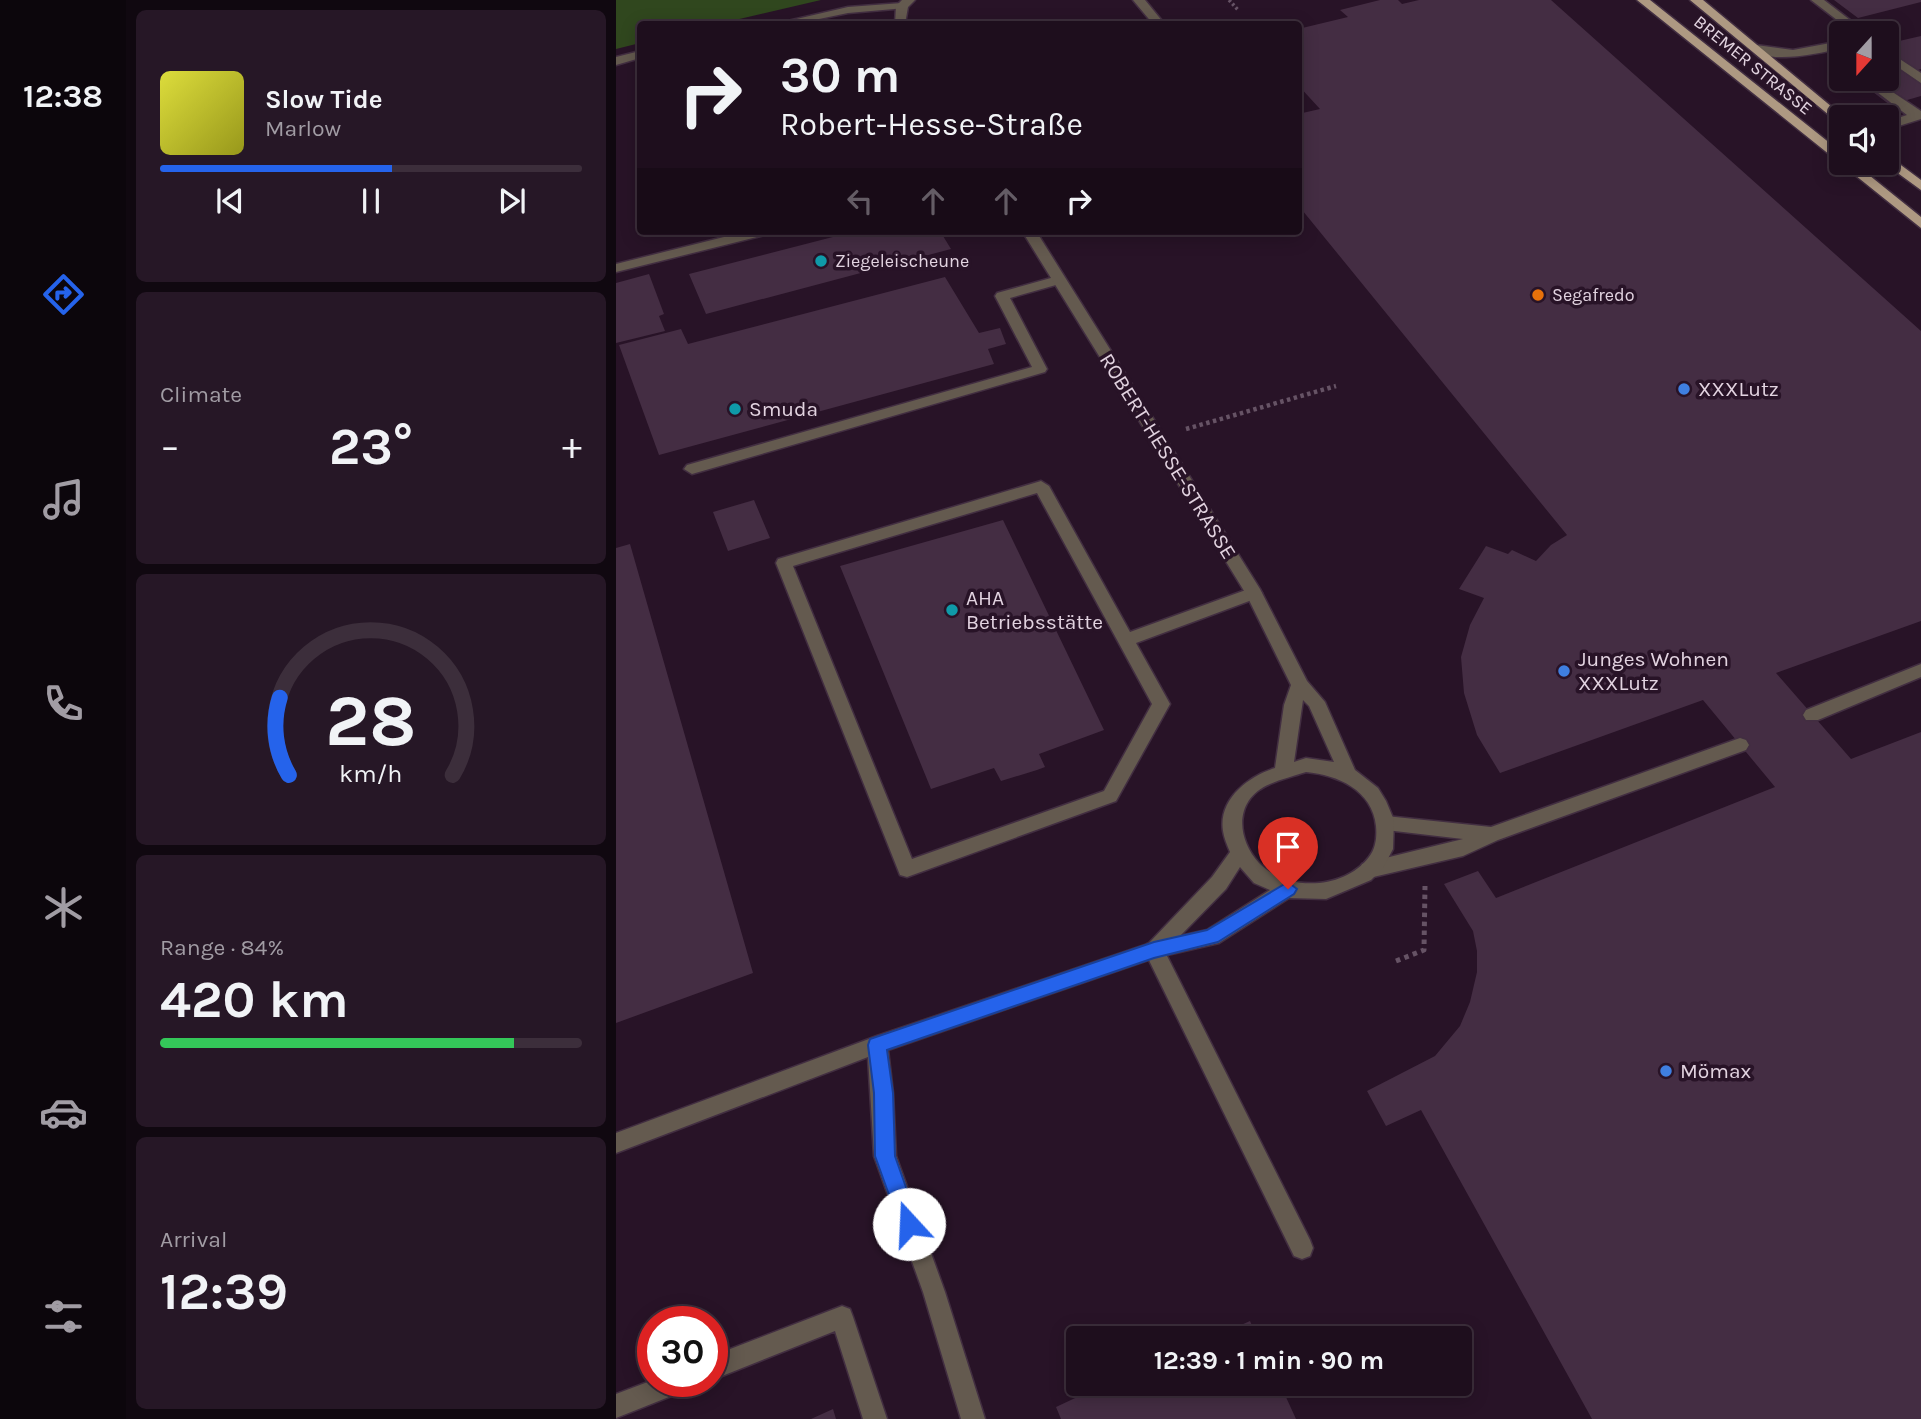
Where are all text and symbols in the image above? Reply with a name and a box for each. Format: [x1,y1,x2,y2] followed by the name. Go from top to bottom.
[1689,10,1817,120] street label: BREMER STRASSE
[1829,21,1899,91] north arrow
[1829,21,1899,175] map controls
[780,47,900,104] text: 30 m
[665,49,756,140] icon: right
[23,78,103,115] text: 12:38
[265,84,383,115] text: Slow Tide
[1829,105,1899,175] button: sound
[780,106,1083,143] text: Robert-Hesse-Straße
[265,115,341,142] text: Marlow
[211,182,249,220] icon: previous
[352,182,390,220] icon: pause
[493,182,531,220] icon: next
[841,182,879,220] icon: left
[914,182,952,220] icon: ahead
[987,182,1025,220] icon: ahead
[1060,182,1098,220] icon: right
[835,250,969,272] place label: Ziegeleischeune
[813,253,829,269] marker: Ziegeleischeune
[39,270,88,319] icon: directions
[1552,284,1635,306] place label: Segafredo
[1530,287,1546,303] marker: Segafredo
[1095,349,1241,563] street label: ROBERT-HESSE-STRASSE
[1698,377,1779,401] place label: XXXLutz
[160,381,242,408] text: Climate
[1676,381,1692,397] marker: XXXLutz
[749,397,818,421] place label: Smuda
[727,401,743,417] marker: Smuda
[329,416,413,477] text: 23°
[160,424,180,469] text: −
[562,424,582,469] text: +
[39,475,88,524] icon: music
[966,586,1103,634] place label: AHA Betriebsstätte
[944,602,960,618] marker: AHA Betriebsstätte
[1578,647,1729,695] place label: Junges Wohnen XXXLutz
[1556,663,1572,679] marker: Junges Wohnen XXXLutz
[39,679,88,728] icon: phone
[325,679,417,764] text: 28
[339,759,403,788] text: km/h
[1258,817,1318,889] pin
[1269,828,1307,866] icon: arrive
[39,883,88,932] icon: climate
[160,934,284,961] text: Range · 84%
[160,969,349,1030] text: 420 km
[1680,1059,1751,1083] place label: Mömax
[1658,1063,1674,1079] marker: Mömax
[39,1088,88,1137] icon: car
[872,1187,946,1261] position arrow
[160,1226,227,1253] text: Arrival
[160,1261,288,1322] text: 12:39
[39,1292,88,1341] icon: filters
[637,1306,728,1397] speed limit sign: 30
[1154,1345,1384,1376] text: 12:39 · 1 min · 90 m

